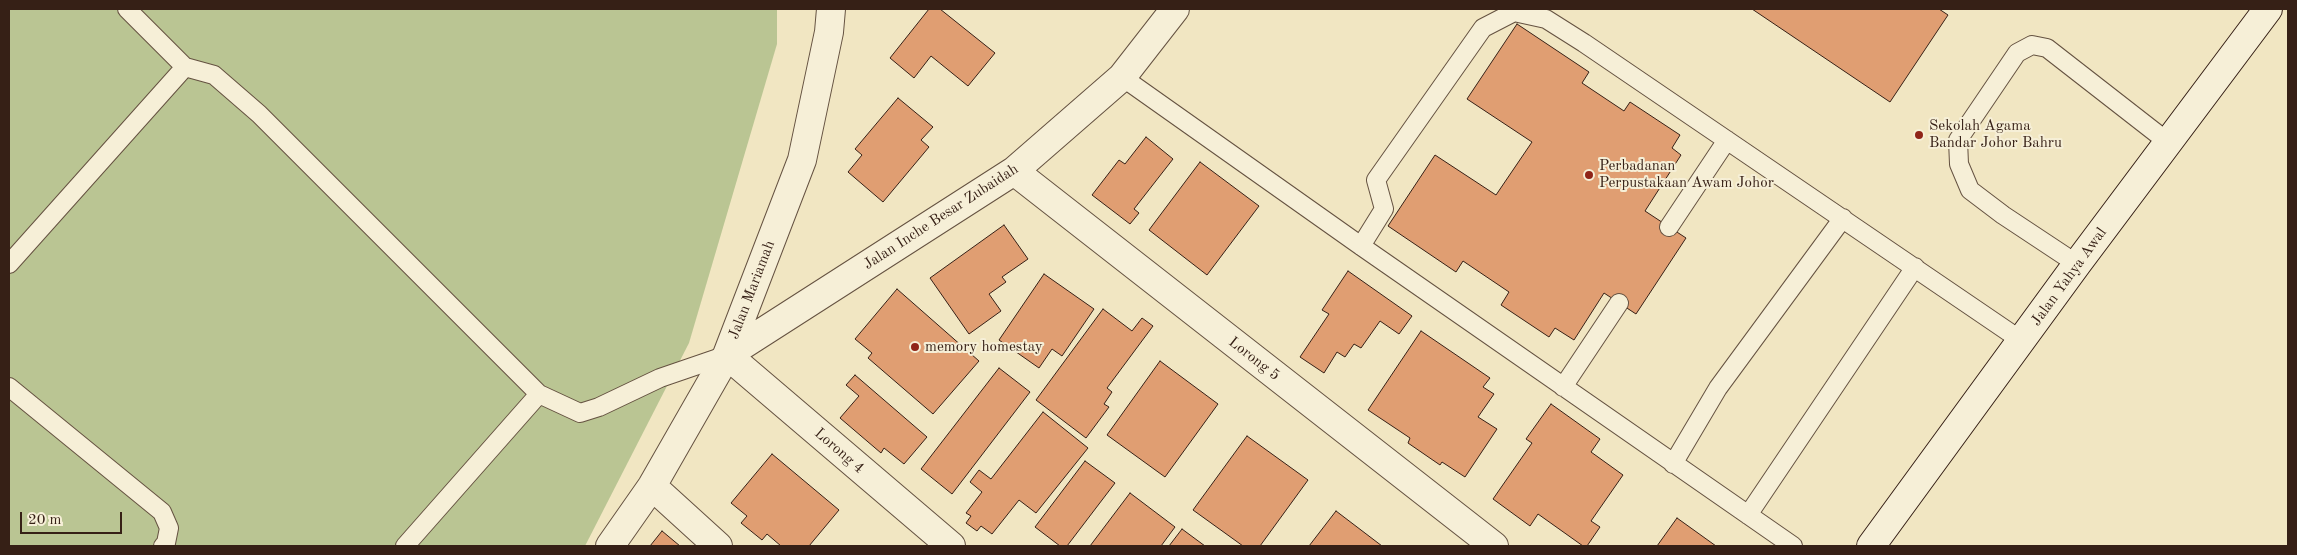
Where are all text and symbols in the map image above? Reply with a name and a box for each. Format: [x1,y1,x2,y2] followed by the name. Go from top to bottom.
[1929,117,2062,152] place label: Sekolah Agama Bandar Johor Bahru
[1913,129,1925,141] marker: Sekolah Agama Bandar Johor Bahru
[1599,157,1774,192] place label: Perbadanan Perpustakaan Awam Johor
[860,160,1022,274] street label: Jalan Inche Besar Zubaidah
[1583,169,1595,181] marker: Perbadanan Perpustakaan Awam Johor
[2027,224,2111,330] street label: Jalan Yahya Awal
[725,238,779,342] street label: Jalan Mariamah
[1225,333,1283,385] street label: Lorong 5
[925,338,1043,356] place label: memory homestay
[909,341,921,353] marker: memory homestay
[810,424,868,478] street label: Lorong 4
[22,502,125,534] scale bar
[28,513,62,528] text: 20 m

